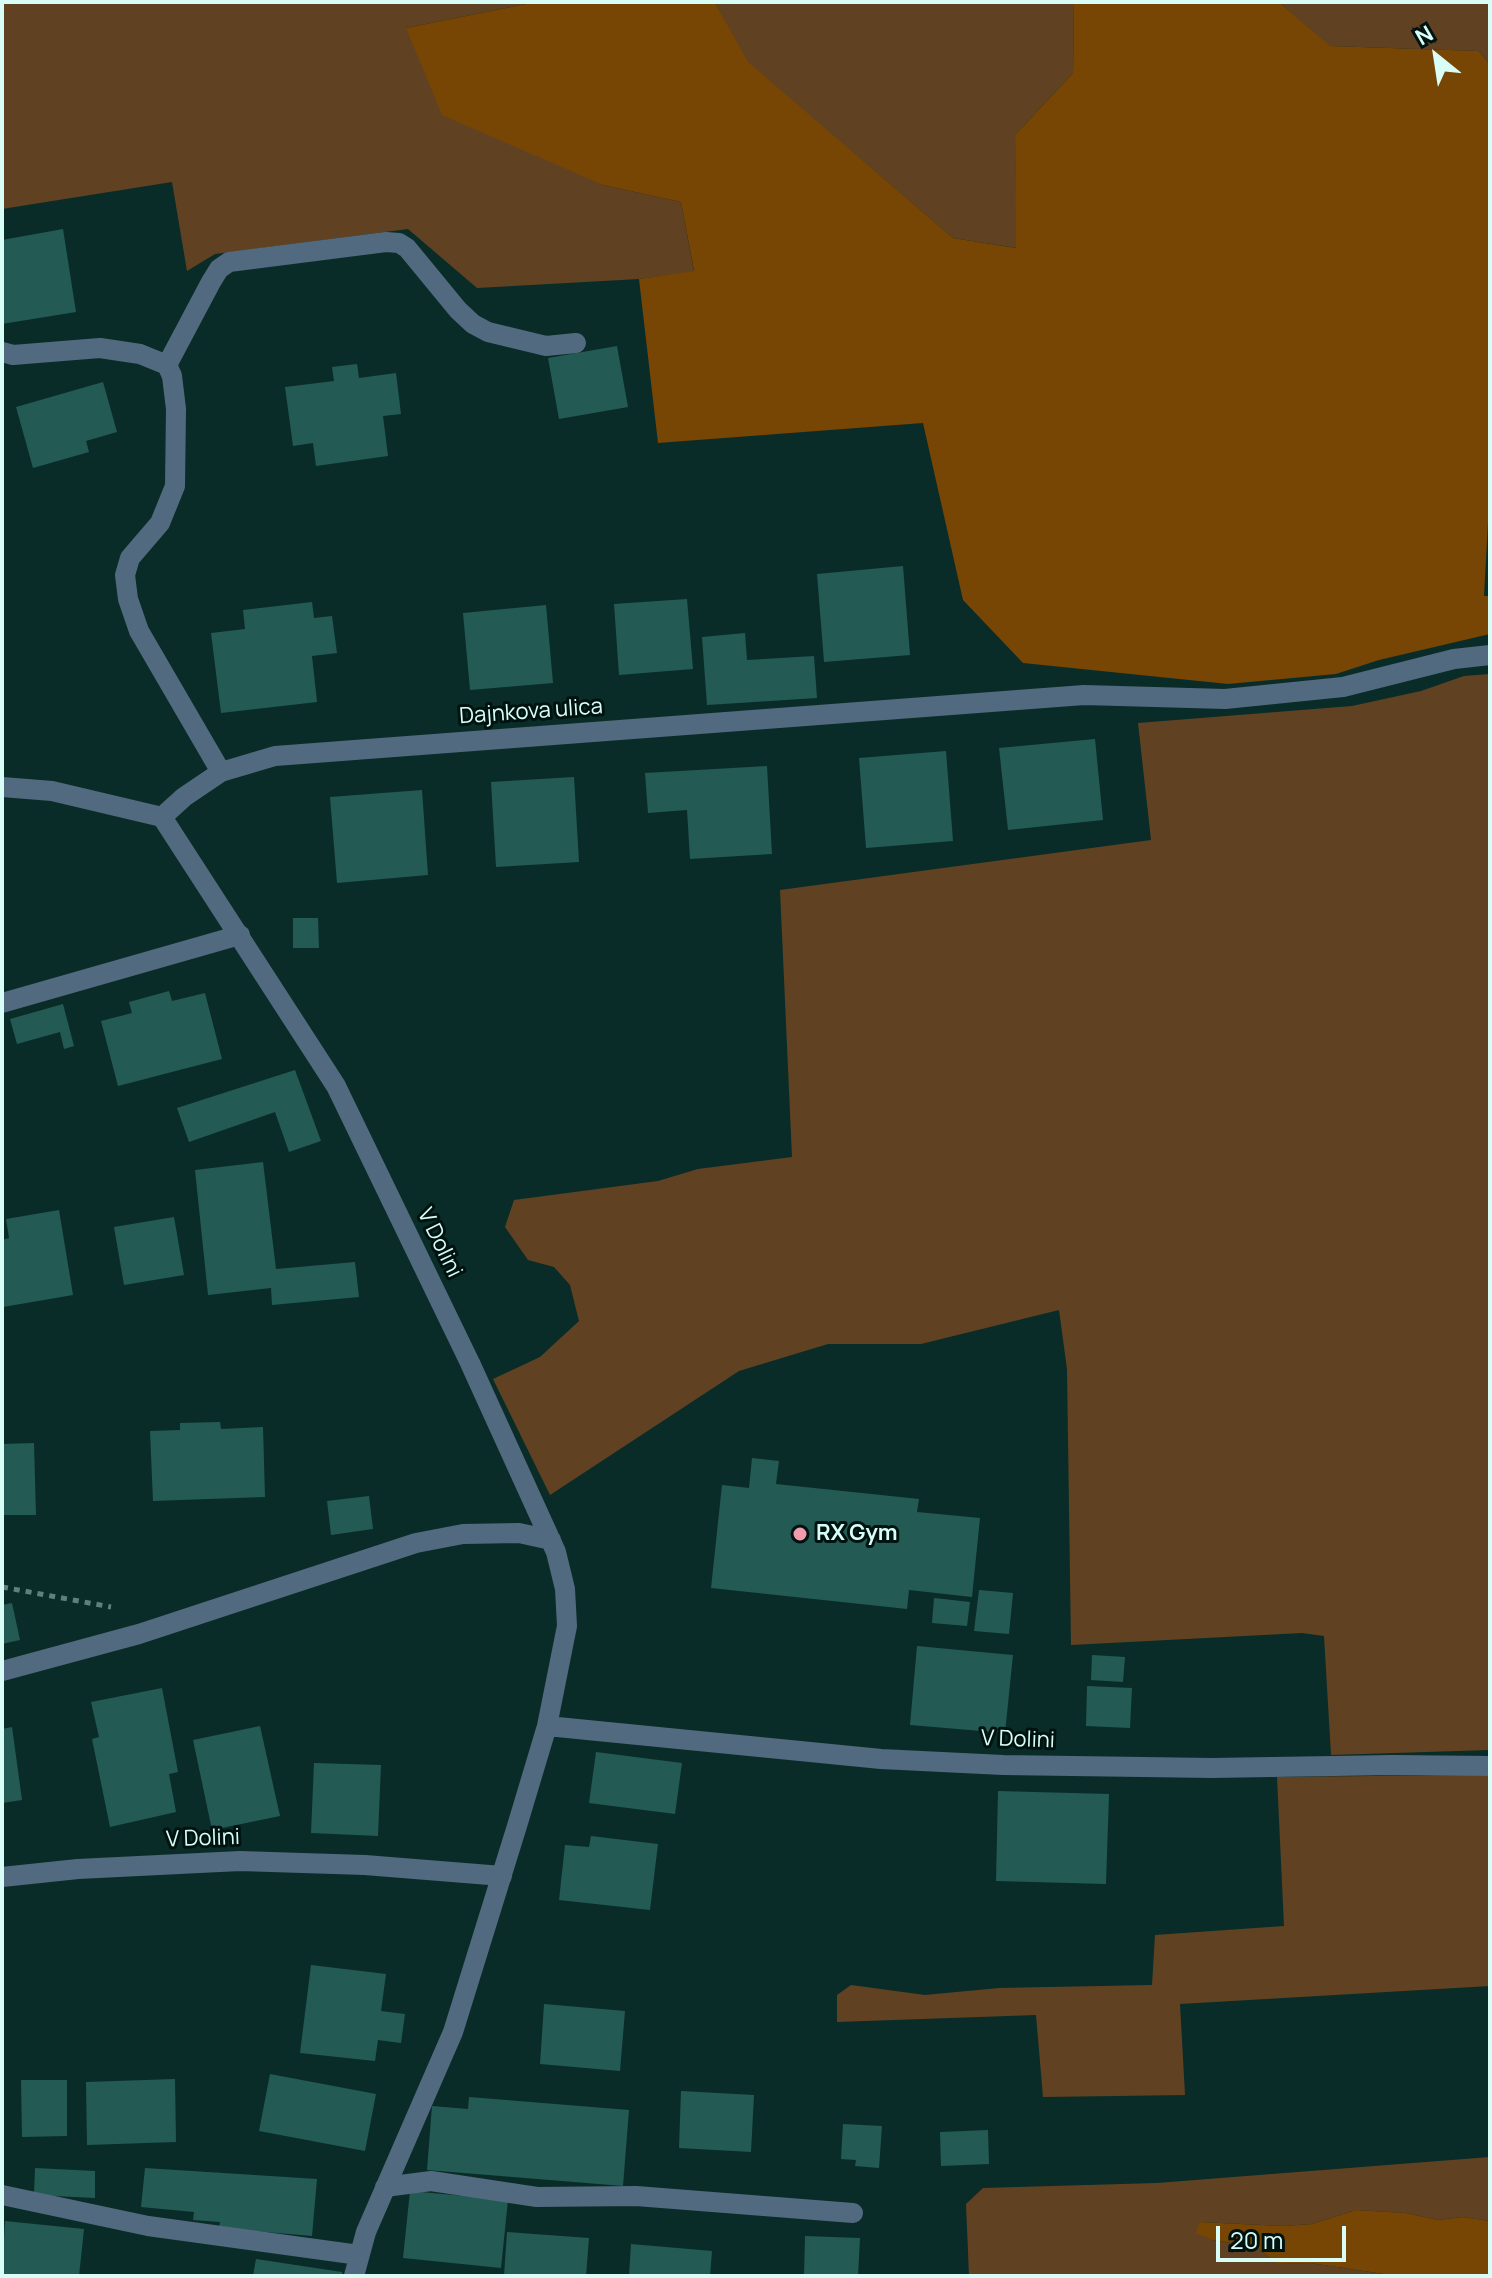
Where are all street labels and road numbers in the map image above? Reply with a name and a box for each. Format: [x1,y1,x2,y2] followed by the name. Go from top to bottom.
[458,694,604,730] street label: Dajnkova ulica
[411,1204,467,1282] street label: V Dolini
[981,1726,1055,1754] street label: V Dolini
[166,1825,240,1853] street label: V Dolini

